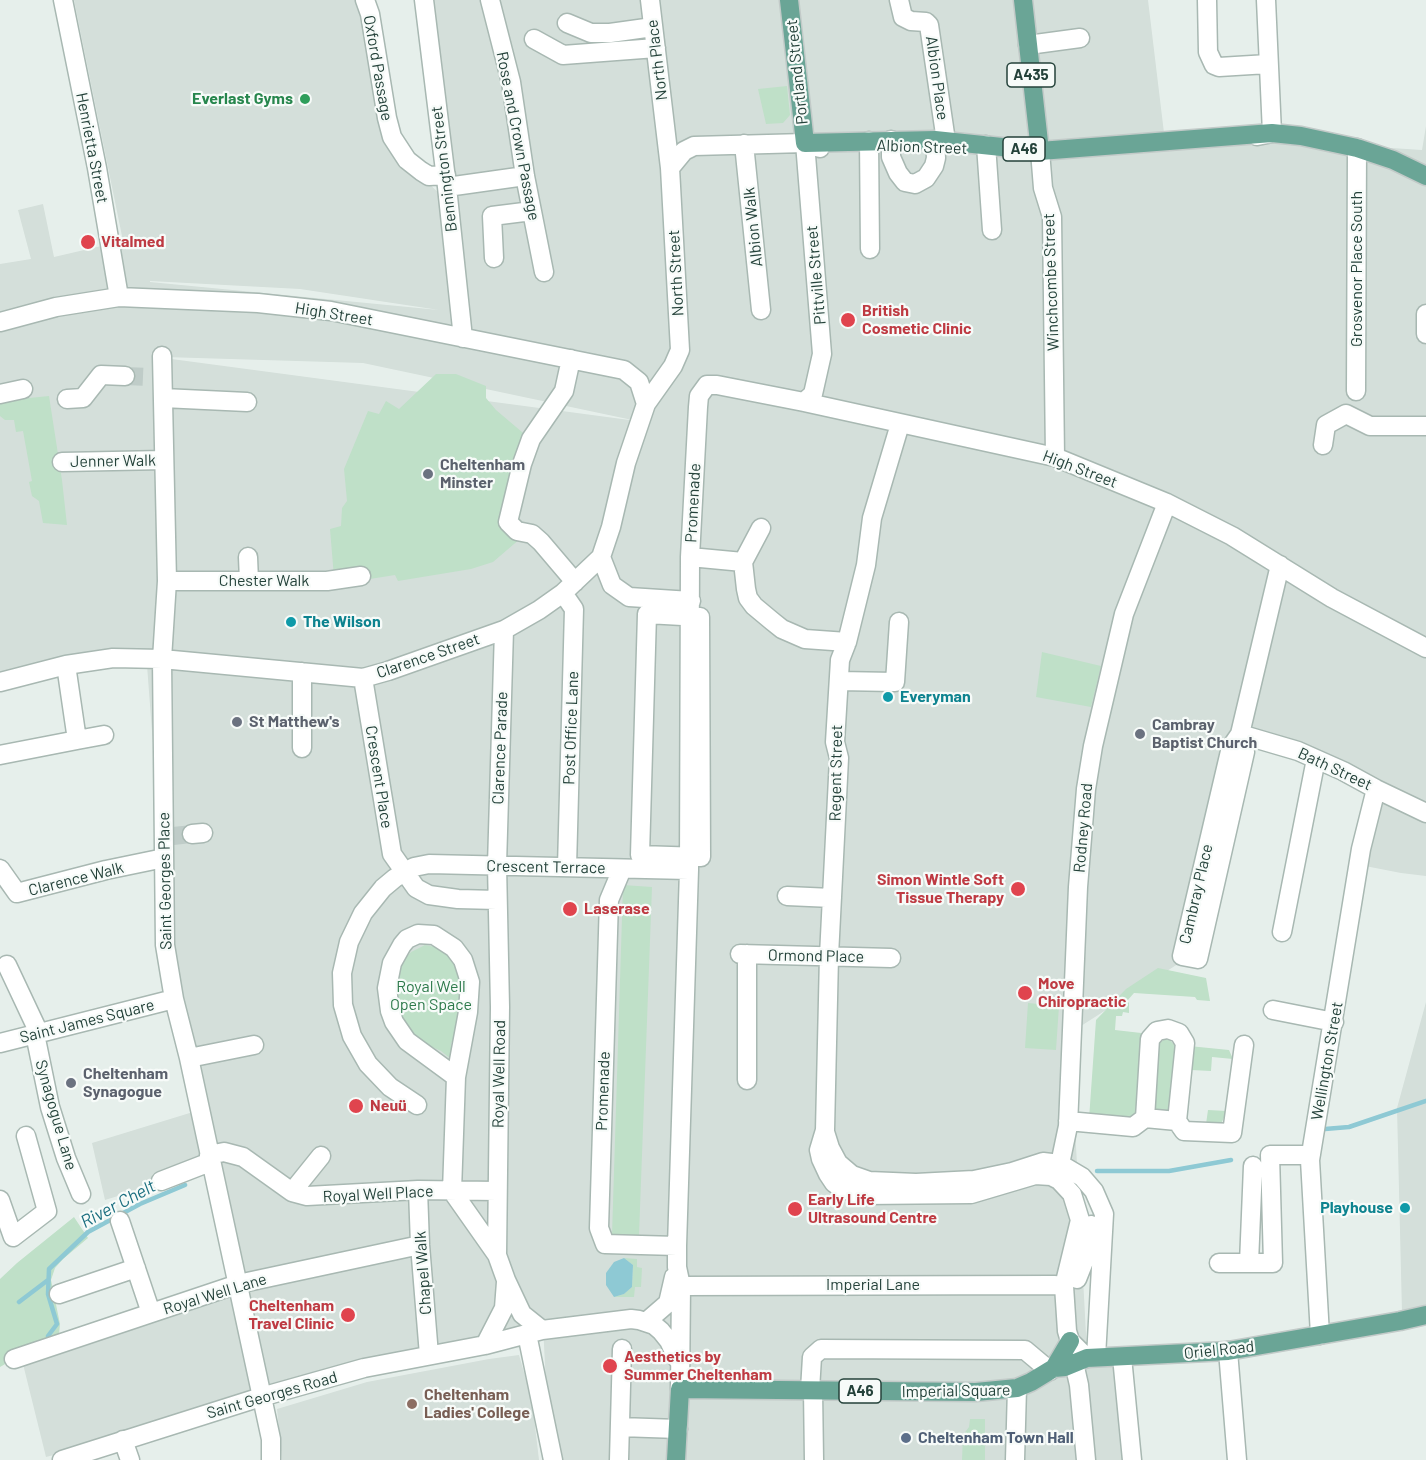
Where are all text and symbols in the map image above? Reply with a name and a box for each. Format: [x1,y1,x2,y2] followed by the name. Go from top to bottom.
[359,14,397,122] street label: Oxford Passage
[643,18,671,102] street label: North Place
[782,18,812,126] street label: Portland Street
[922,35,952,121] street label: Albion Place
[492,50,544,222] street label: Rose and Crown Passage
[1007,63,1055,87] road number: A435
[192,89,293,109] place label: Everlast Gyms
[72,91,112,205] street label: Henrietta Street
[298,92,312,106] marker: Everlast Gyms
[427,105,461,233] street label: Bennington Street
[876,136,968,158] street label: Albion Street
[1003,137,1045,161] road number: A46
[739,186,767,268] street label: Albion Walk
[1347,191,1367,347] street label: Grosvenor Place South
[1039,213,1063,351] street label: Winchcombe Street
[802,225,830,325] street label: Pittville Street
[664,229,688,317] street label: North Street
[101,232,165,252] place label: Vitalmed
[79,233,97,251] marker: Vitalmed
[294,298,374,330] street label: High Street
[862,301,972,339] place label: British Cosmetic Clinic
[839,311,857,329] marker: British Cosmetic Clinic
[1040,446,1120,492] street label: High Street
[70,451,156,471] street label: Jenner Walk
[440,455,525,493] place label: Cheltenham Minster
[681,463,705,543] street label: Promenade
[421,467,435,481] marker: Cheltenham Minster
[219,571,309,591] street label: Chester Walk
[303,612,381,632] place label: The Wilson
[284,615,298,629] marker: The Wilson
[374,629,482,683] street label: Clarence Street
[559,671,583,785] street label: Post Office Lane
[900,687,971,707] place label: Everyman
[881,690,895,704] marker: Everyman
[488,691,512,805] street label: Clarence Parade
[249,712,340,732] place label: St Matthew's
[230,715,244,729] marker: St Matthew's
[1152,715,1257,753] place label: Cambray Baptist Church
[361,724,397,830] street label: Crescent Place
[826,724,846,822] street label: Regent Street
[1133,727,1147,741] marker: Cambray Baptist Church
[1295,744,1375,794] street label: Bath Street
[1070,782,1096,874] street label: Rodney Road
[154,812,176,950] street label: Saint Georges Place
[1175,842,1217,946] street label: Cambray Place
[486,856,606,878] street label: Crescent Terrace
[26,858,126,900] street label: Clarence Walk
[877,870,1004,908] place label: Simon Wintle Soft Tissue Therapy
[1009,880,1027,898] marker: Simon Wintle Soft Tissue Therapy
[584,899,650,919] place label: Laserase
[561,900,579,918] marker: Laserase
[768,946,864,966] street label: Ormond Place
[1038,974,1126,1012] place label: Move Chiropractic
[390,977,472,1015] park label: Royal Well Open Space
[1016,984,1034,1002] marker: Move Chiropractic
[18,995,156,1047] street label: Saint James Square
[1307,1000,1347,1122] street label: Wellington Street
[488,1020,510,1128] street label: Royal Well Road
[592,1051,614,1131] street label: Promenade
[31,1058,81,1172] street label: Synagogue Lane
[83,1064,168,1102] place label: Cheltenham Synagogue
[64,1076,78,1090] marker: Cheltenham Synagogue
[370,1096,407,1116] place label: Neuü
[347,1097,365,1115] marker: Neuü
[77,1175,159,1233] water label: River Chelt
[322,1182,434,1206] street label: Royal Well Place
[808,1190,937,1228] place label: Early Life Ultrasound Centre
[1320,1198,1393,1218] place label: Playhouse
[786,1200,804,1218] marker: Early Life Ultrasound Centre
[1398,1201,1412,1215] marker: Playhouse
[411,1231,435,1315] street label: Chapel Walk
[161,1269,269,1319] street label: Royal Well Lane
[826,1275,920,1295] street label: Imperial Lane
[249,1296,334,1334] place label: Cheltenham Travel Clinic
[339,1306,357,1324] marker: Cheltenham Travel Clinic
[1183,1337,1255,1363] street label: Oriel Road
[624,1347,772,1385] place label: Aesthetics by Summer Cheltenham
[601,1357,619,1375] marker: Aesthetics by Summer Cheltenham
[204,1367,340,1423] street label: Saint Georges Road
[839,1379,881,1403] road number: A46
[901,1380,1011,1402] street label: Imperial Square
[424,1385,530,1423] place label: Cheltenham Ladies' College
[405,1397,419,1411] marker: Cheltenham Ladies' College
[918,1428,1074,1448] place label: Cheltenham Town Hall
[899,1431,913,1445] marker: Cheltenham Town Hall

